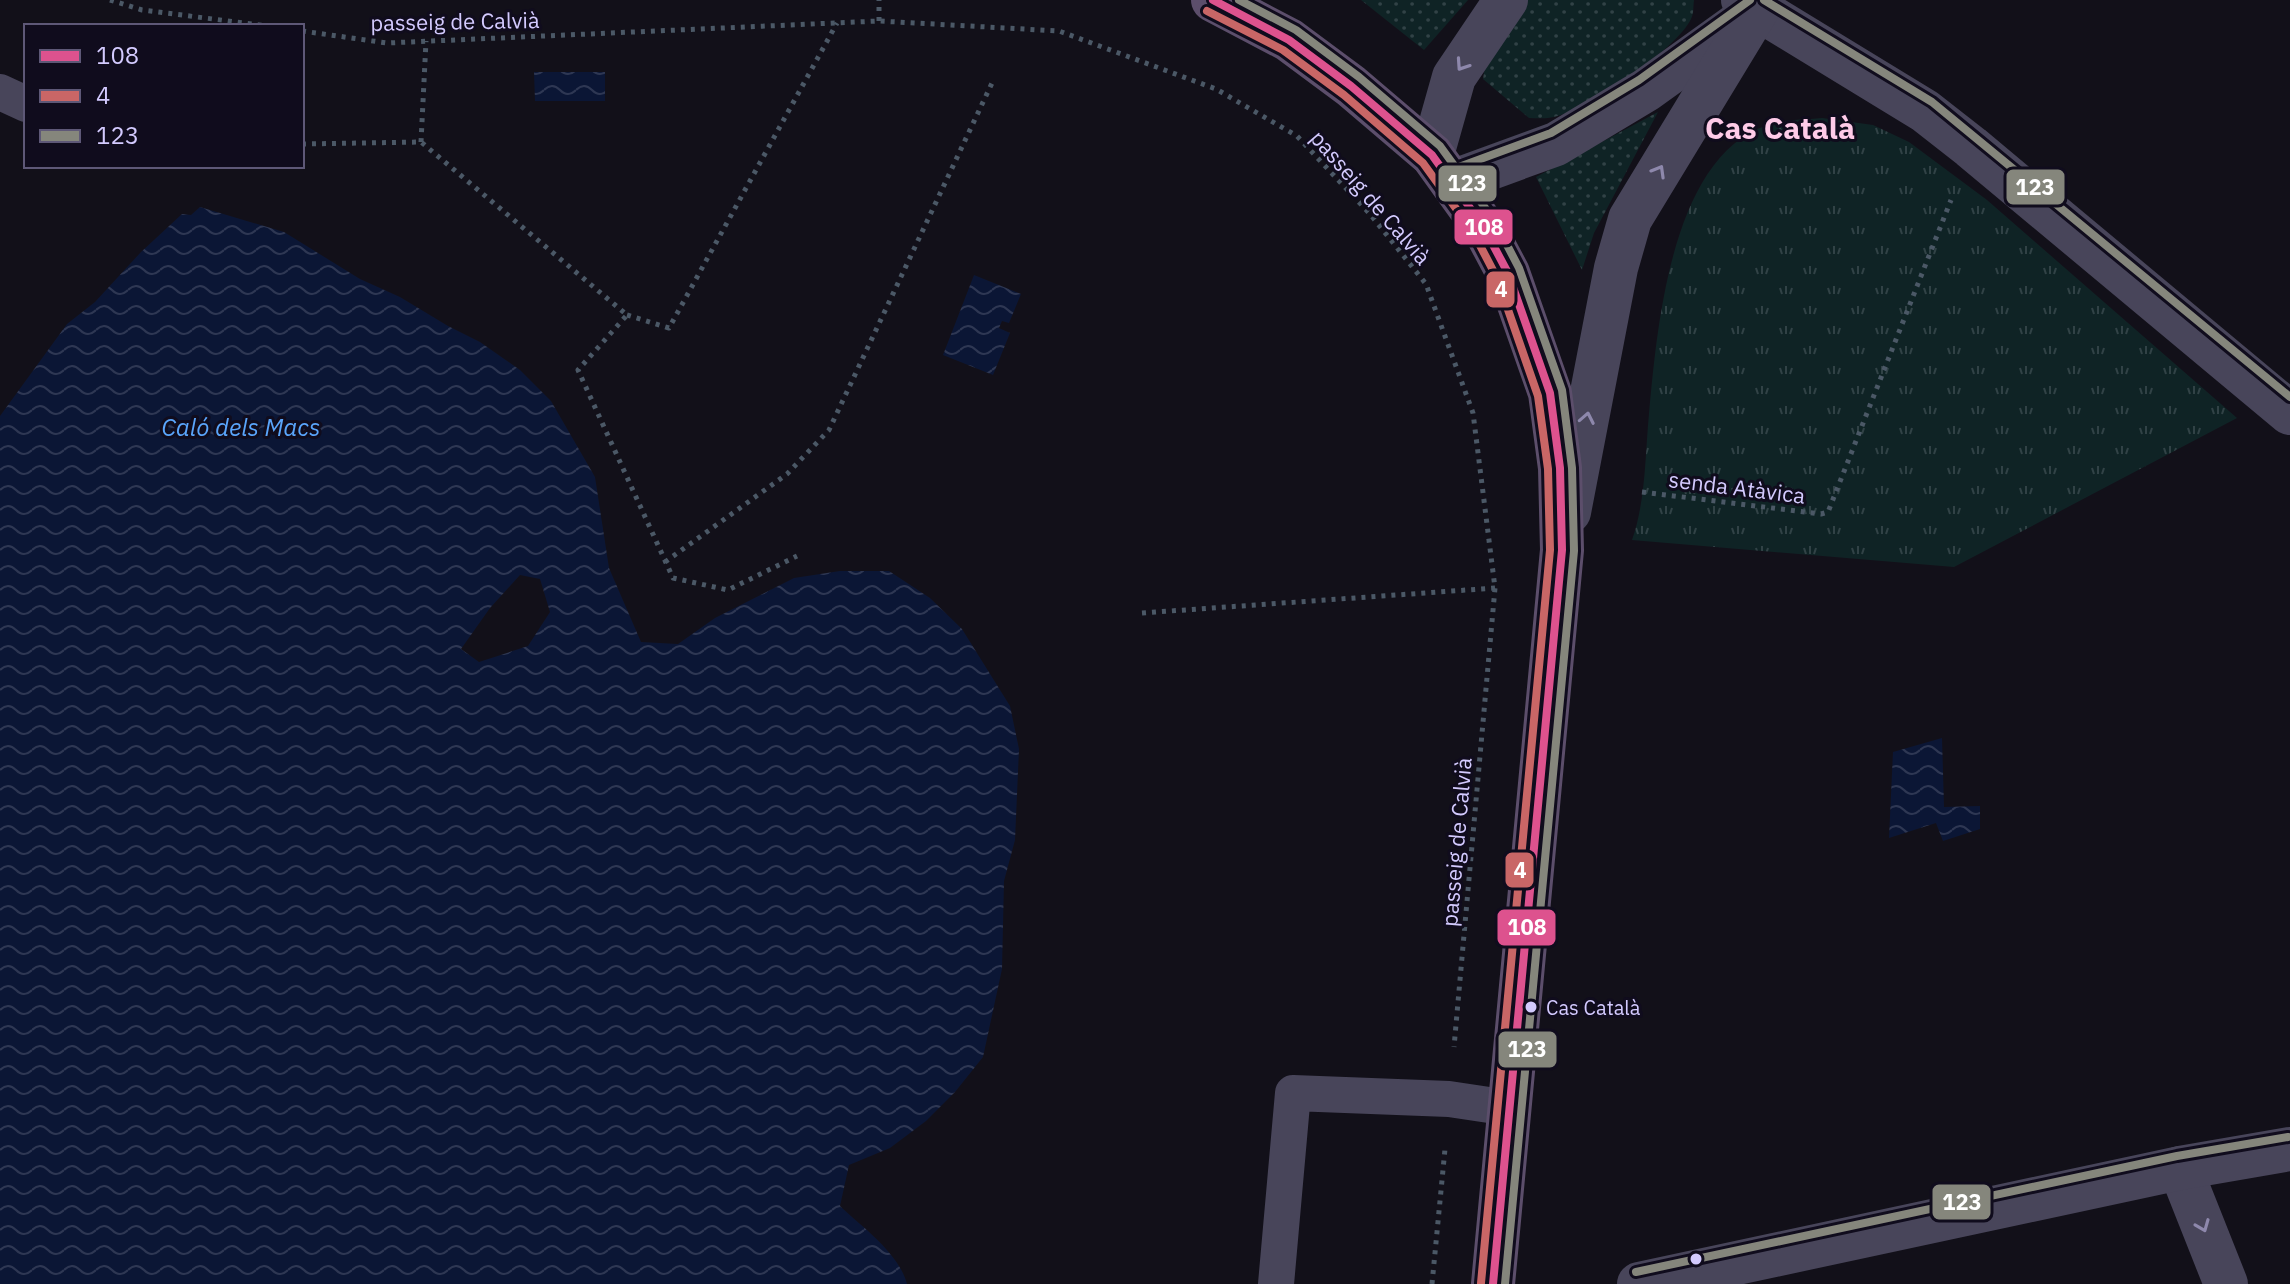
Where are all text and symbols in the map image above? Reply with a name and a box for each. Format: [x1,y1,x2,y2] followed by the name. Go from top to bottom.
[370,5,540,37] street label: passeig de Calvià
[24,24,304,168] legend
[96,39,139,71] text: 108
[1457,56,1472,70] one-way arrow
[96,79,110,111] text: 4
[1705,108,1855,147] district label: Cas Català
[96,119,139,151] text: 123
[1304,124,1438,271] street label: passeig de Calvià
[1437,164,1498,203] line badge: 123
[1649,165,1665,180] one-way arrow
[1447,168,1487,197] text: 123
[2005,168,2066,206] line badge: 123
[2015,172,2055,201] text: 123
[1453,208,1514,246] line badge: 108
[1464,212,1504,241] text: 108
[1485,270,1516,309] line badge: 4
[1494,274,1508,303] text: 4
[162,411,320,443] water label: Caló dels Macs
[1578,412,1595,426] one-way arrow
[1667,464,1807,510] street label: senda Atàvica
[1434,756,1478,928] street label: passeig de Calvià
[1504,851,1535,889] line badge: 4
[1513,855,1527,884] text: 4
[1496,908,1557,947] line badge: 108
[1507,912,1547,941] text: 108
[1546,994,1641,1021] place label: Cas Català
[1523,999,1539,1015] marker: Cas Català
[1497,1030,1558,1069] line badge: 123
[1507,1034,1547,1063] text: 123
[1931,1183,1992,1221] line badge: 123
[1942,1187,1982,1216] text: 123
[2193,1218,2210,1232] one-way arrow
[1688,1251,1704,1267] unlabelled marker

